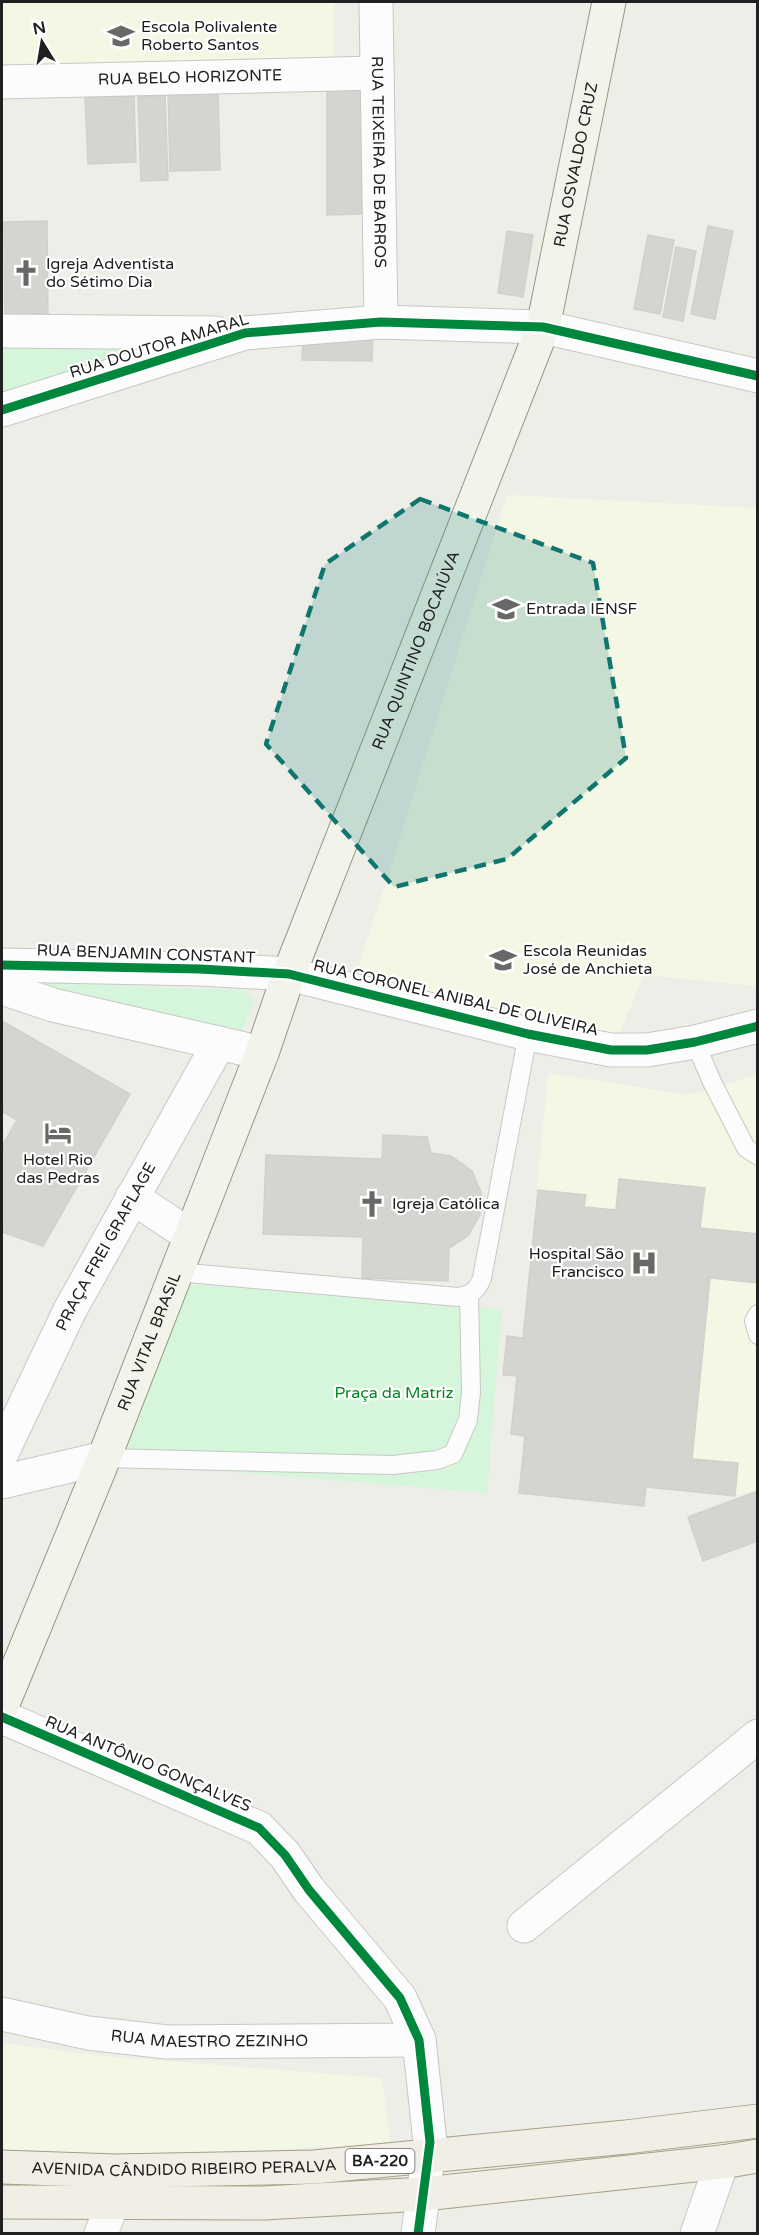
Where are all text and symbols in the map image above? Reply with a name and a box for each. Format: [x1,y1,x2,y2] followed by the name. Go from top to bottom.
[12,12,72,72] north arrow
[31,17,48,39] text: N
[141,17,277,55] place label: Escola Polivalente Roberto Santos
[106,21,136,51] school or university icon: Escola Polivalente Roberto Santos
[367,56,390,268] street label: RUA TEIXEIRA DE BARROS
[98,65,282,90] street label: RUA BELO HORIZONTE
[549,81,602,249] street label: RUA OSVALDO CRUZ
[46,254,174,292] place label: Igreja Adventista do Sétimo Dia
[11,258,41,288] church icon: Igreja Adventista do Sétimo Dia
[67,309,251,383] street label: RUA DOUTOR AMARAL
[368,548,464,753] street label: RUA QUINTINO BOCAIÚVA
[491,594,521,624] school or university icon: Entrada IENSF
[526,599,638,619] place label: Entrada IENSF
[36,940,256,968] street label: RUA BENJAMIN CONSTANT
[523,941,652,979] place label: Escola Reunidas José de Anchieta
[488,945,518,975] school or university icon: Escola Reunidas José de Anchieta
[311,955,601,1041] street label: RUA CORONEL ANIBAL DE OLIVEIRA
[43,1118,73,1148] hotel icon: Hotel Rio das Pedras
[16,1150,100,1188] place label: Hotel Rio das Pedras
[52,1159,160,1334] street label: PRAÇA FREI GRAFLAGE
[357,1189,387,1219] church icon: Igreja Católica
[392,1194,500,1214] place label: Igreja Católica
[529,1244,624,1282] place label: Hospital São Francisco
[629,1248,659,1278] hospital icon: Hospital São Francisco
[113,1270,185,1414] street label: RUA VITAL BRASIL
[334,1383,454,1403] park label: Praça da Matriz
[42,1712,254,1817] street label: RUA ANTÔNIO GONÇALVES
[110,2026,308,2052] street label: RUA MAESTRO ZEZINHO
[346,2149,415,2173] road number: BA-220
[31,2155,337,2181] street label: AVENIDA CÂNDIDO RIBEIRO PERALVA

